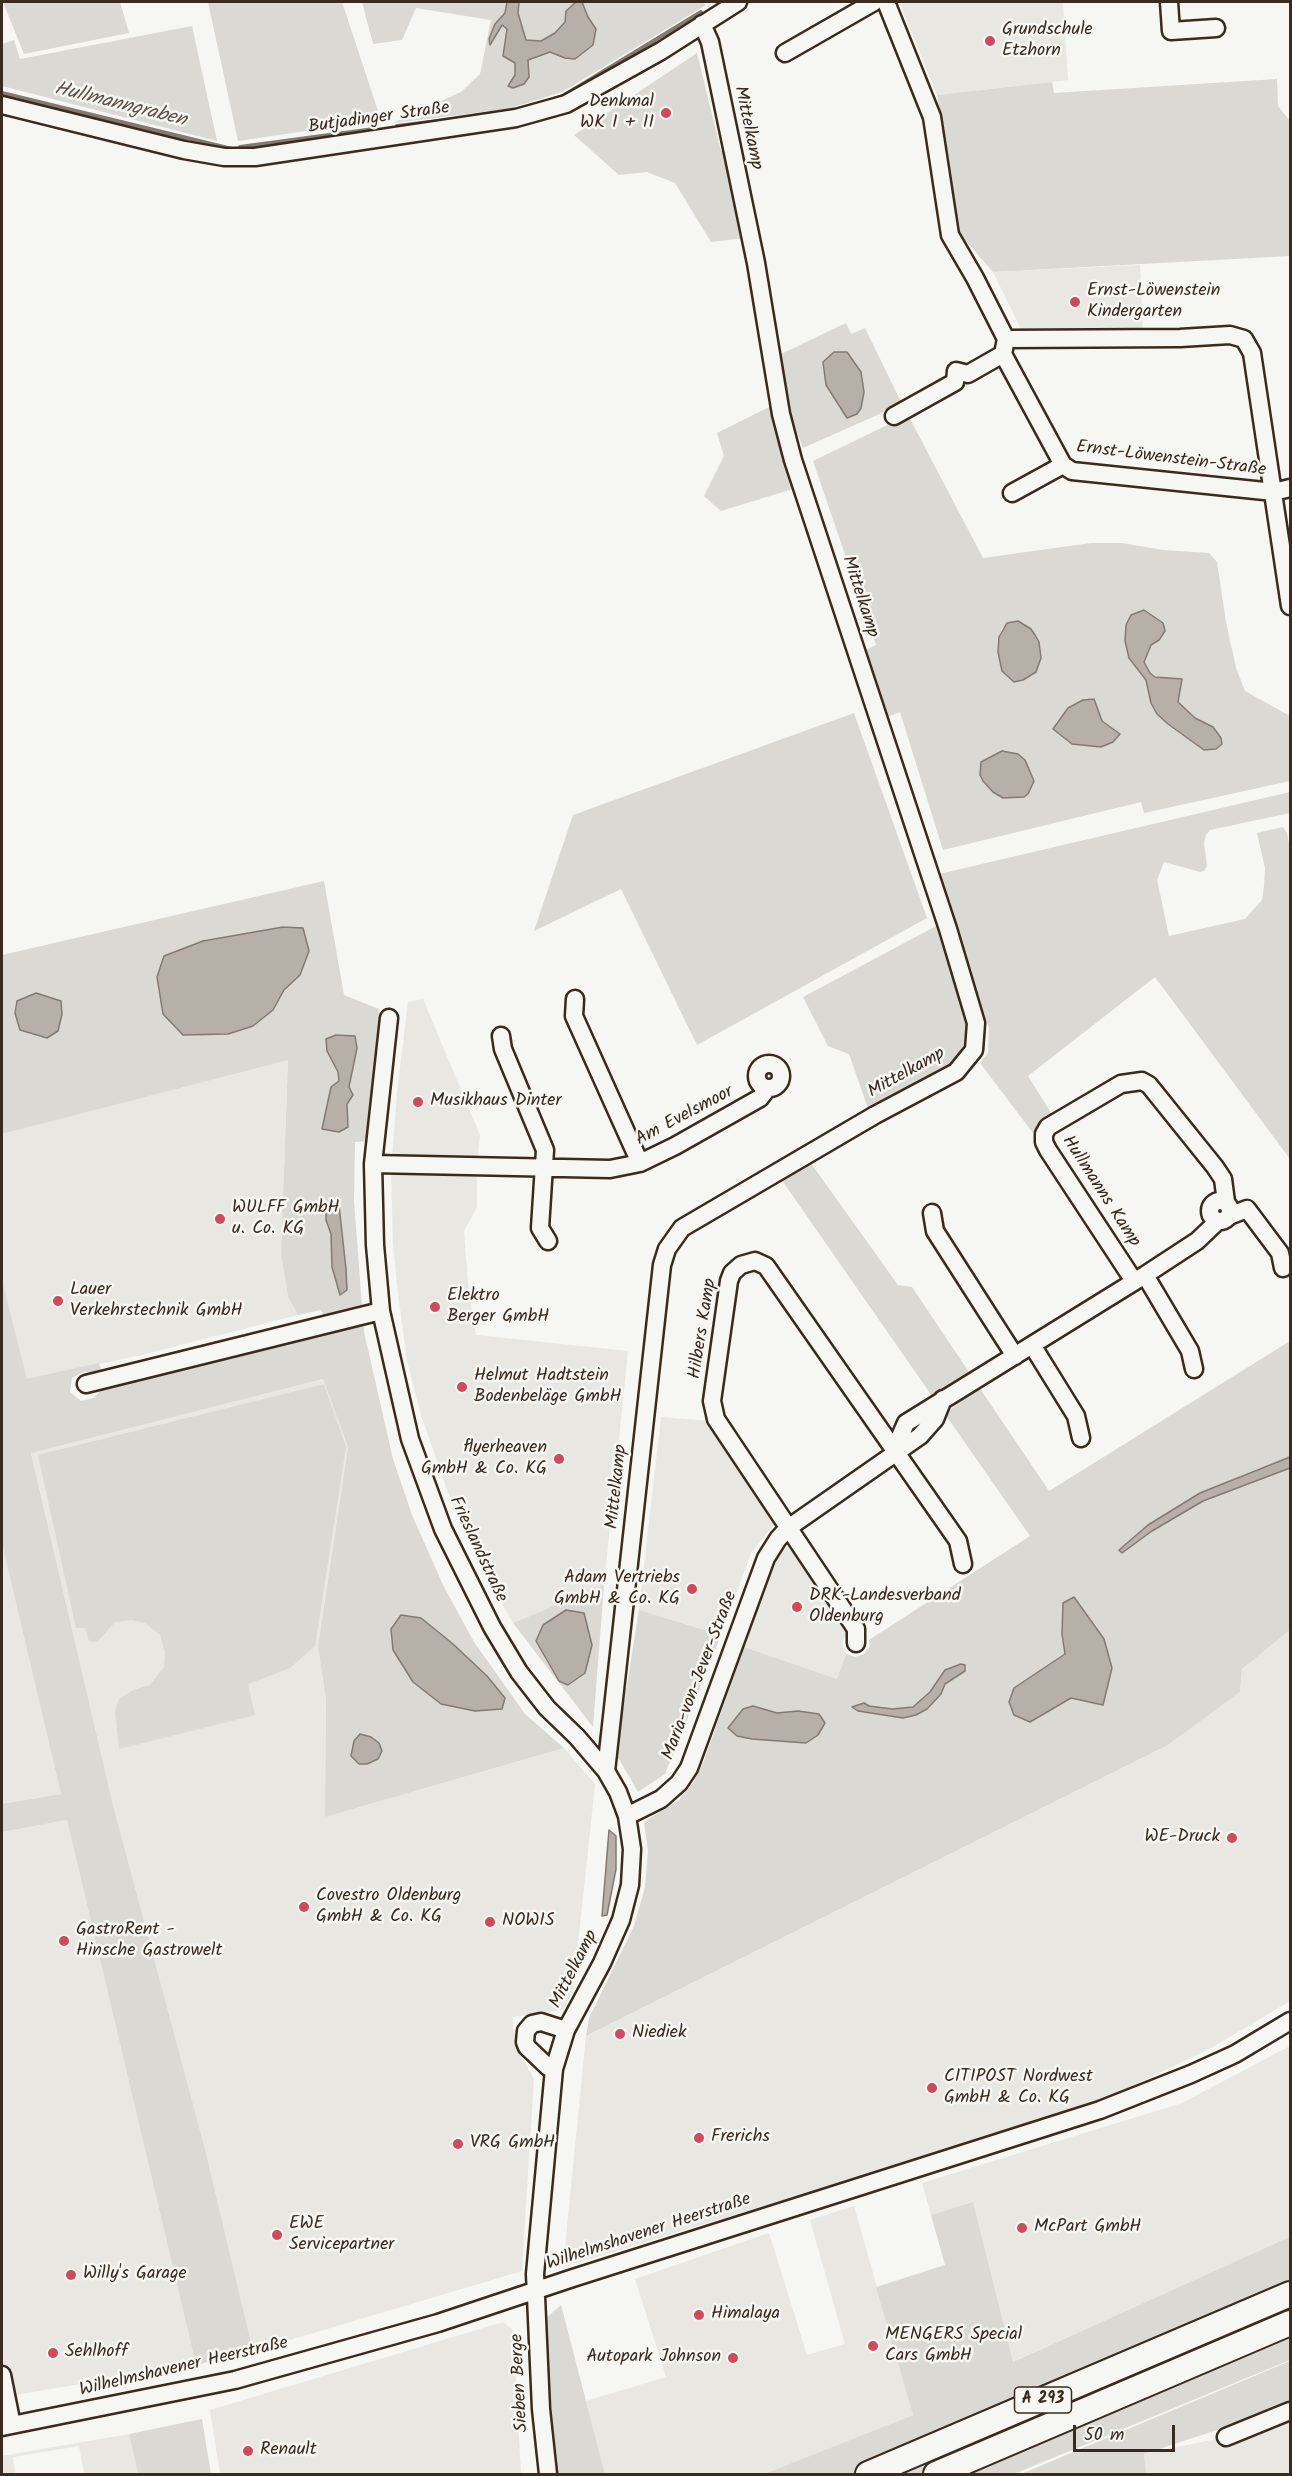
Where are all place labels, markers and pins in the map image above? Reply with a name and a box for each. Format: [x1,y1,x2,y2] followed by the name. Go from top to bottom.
[1002,20,1093,63] place label: Grundschule Etzhorn
[983,34,997,48] marker: Grundschule Etzhorn
[580,92,654,134] place label: Denkmal WK I + II
[659,106,673,120] marker: Denkmal WK I + II
[1087,281,1220,324] place label: Ernst-Löwenstein Kindergarten
[1068,295,1082,309] marker: Ernst-Löwenstein Kindergarten
[430,1091,561,1113] place label: Musikhaus Dinter
[411,1095,425,1109] marker: Musikhaus Dinter
[232,1198,340,1240] place label: WULFF GmbH u. Co. KG
[213,1212,227,1226] marker: WULFF GmbH u. Co. KG
[70,1280,243,1322] place label: Lauer Verkehrstechnik GmbH
[447,1286,549,1328] place label: Elektro Berger GmbH
[51,1294,65,1308] marker: Lauer Verkehrstechnik GmbH
[428,1300,442,1314] marker: Elektro Berger GmbH
[474,1366,621,1408] place label: Helmut Hadtstein Bodenbeläge GmbH
[455,1380,469,1394] marker: Helmut Hadtstein Bodenbeläge GmbH
[421,1438,547,1480] place label: flyerheaven GmbH & Co. KG
[552,1452,566,1466] marker: flyerheaven GmbH & Co. KG
[554,1568,680,1610] place label: Adam Vertriebs GmbH & Co. KG
[685,1582,699,1596] marker: Adam Vertriebs GmbH & Co. KG
[809,1586,961,1628] place label: DRK-Landesverband Oldenburg
[790,1600,804,1614] marker: DRK-Landesverband Oldenburg
[1144,1827,1220,1849] place label: WE-Druck
[1225,1831,1239,1845] marker: WE-Druck
[316,1886,461,1928] place label: Covestro Oldenburg GmbH & Co. KG
[297,1900,311,1914] marker: Covestro Oldenburg GmbH & Co. KG
[502,1911,554,1933] place label: NOWIS
[483,1915,497,1929] marker: NOWIS
[76,1920,222,1962] place label: GastroRent - Hinsche Gastrowelt
[57,1934,71,1948] marker: GastroRent - Hinsche Gastrowelt
[632,2023,686,2045] place label: Niediek
[613,2027,627,2041] marker: Niediek
[944,2067,1093,2110] place label: CITIPOST Nordwest GmbH & Co. KG
[925,2081,939,2095] marker: CITIPOST Nordwest GmbH & Co. KG
[711,2127,770,2149] place label: Frerichs
[692,2131,706,2145] marker: Frerichs
[470,2133,555,2155] place label: VRG GmbH
[451,2137,465,2151] marker: VRG GmbH
[289,2214,394,2256] place label: EWE Servicepartner
[1034,2217,1141,2239] place label: McPart GmbH
[1015,2221,1029,2235] marker: McPart GmbH
[270,2228,284,2242] marker: EWE Servicepartner
[83,2264,187,2286] place label: Willy's Garage
[64,2268,78,2282] marker: Willy's Garage
[711,2304,780,2326] place label: Himalaya
[692,2308,706,2322] marker: Himalaya
[885,2325,1022,2368] place label: MENGERS Special Cars GmbH
[866,2339,880,2353] marker: MENGERS Special Cars GmbH
[65,2342,128,2364] place label: Sehlhoff
[46,2346,60,2360] marker: Sehlhoff
[586,2347,721,2369] place label: Autopark Johnson
[726,2351,740,2365] marker: Autopark Johnson
[260,2440,317,2462] place label: Renault
[241,2444,255,2458] marker: Renault

